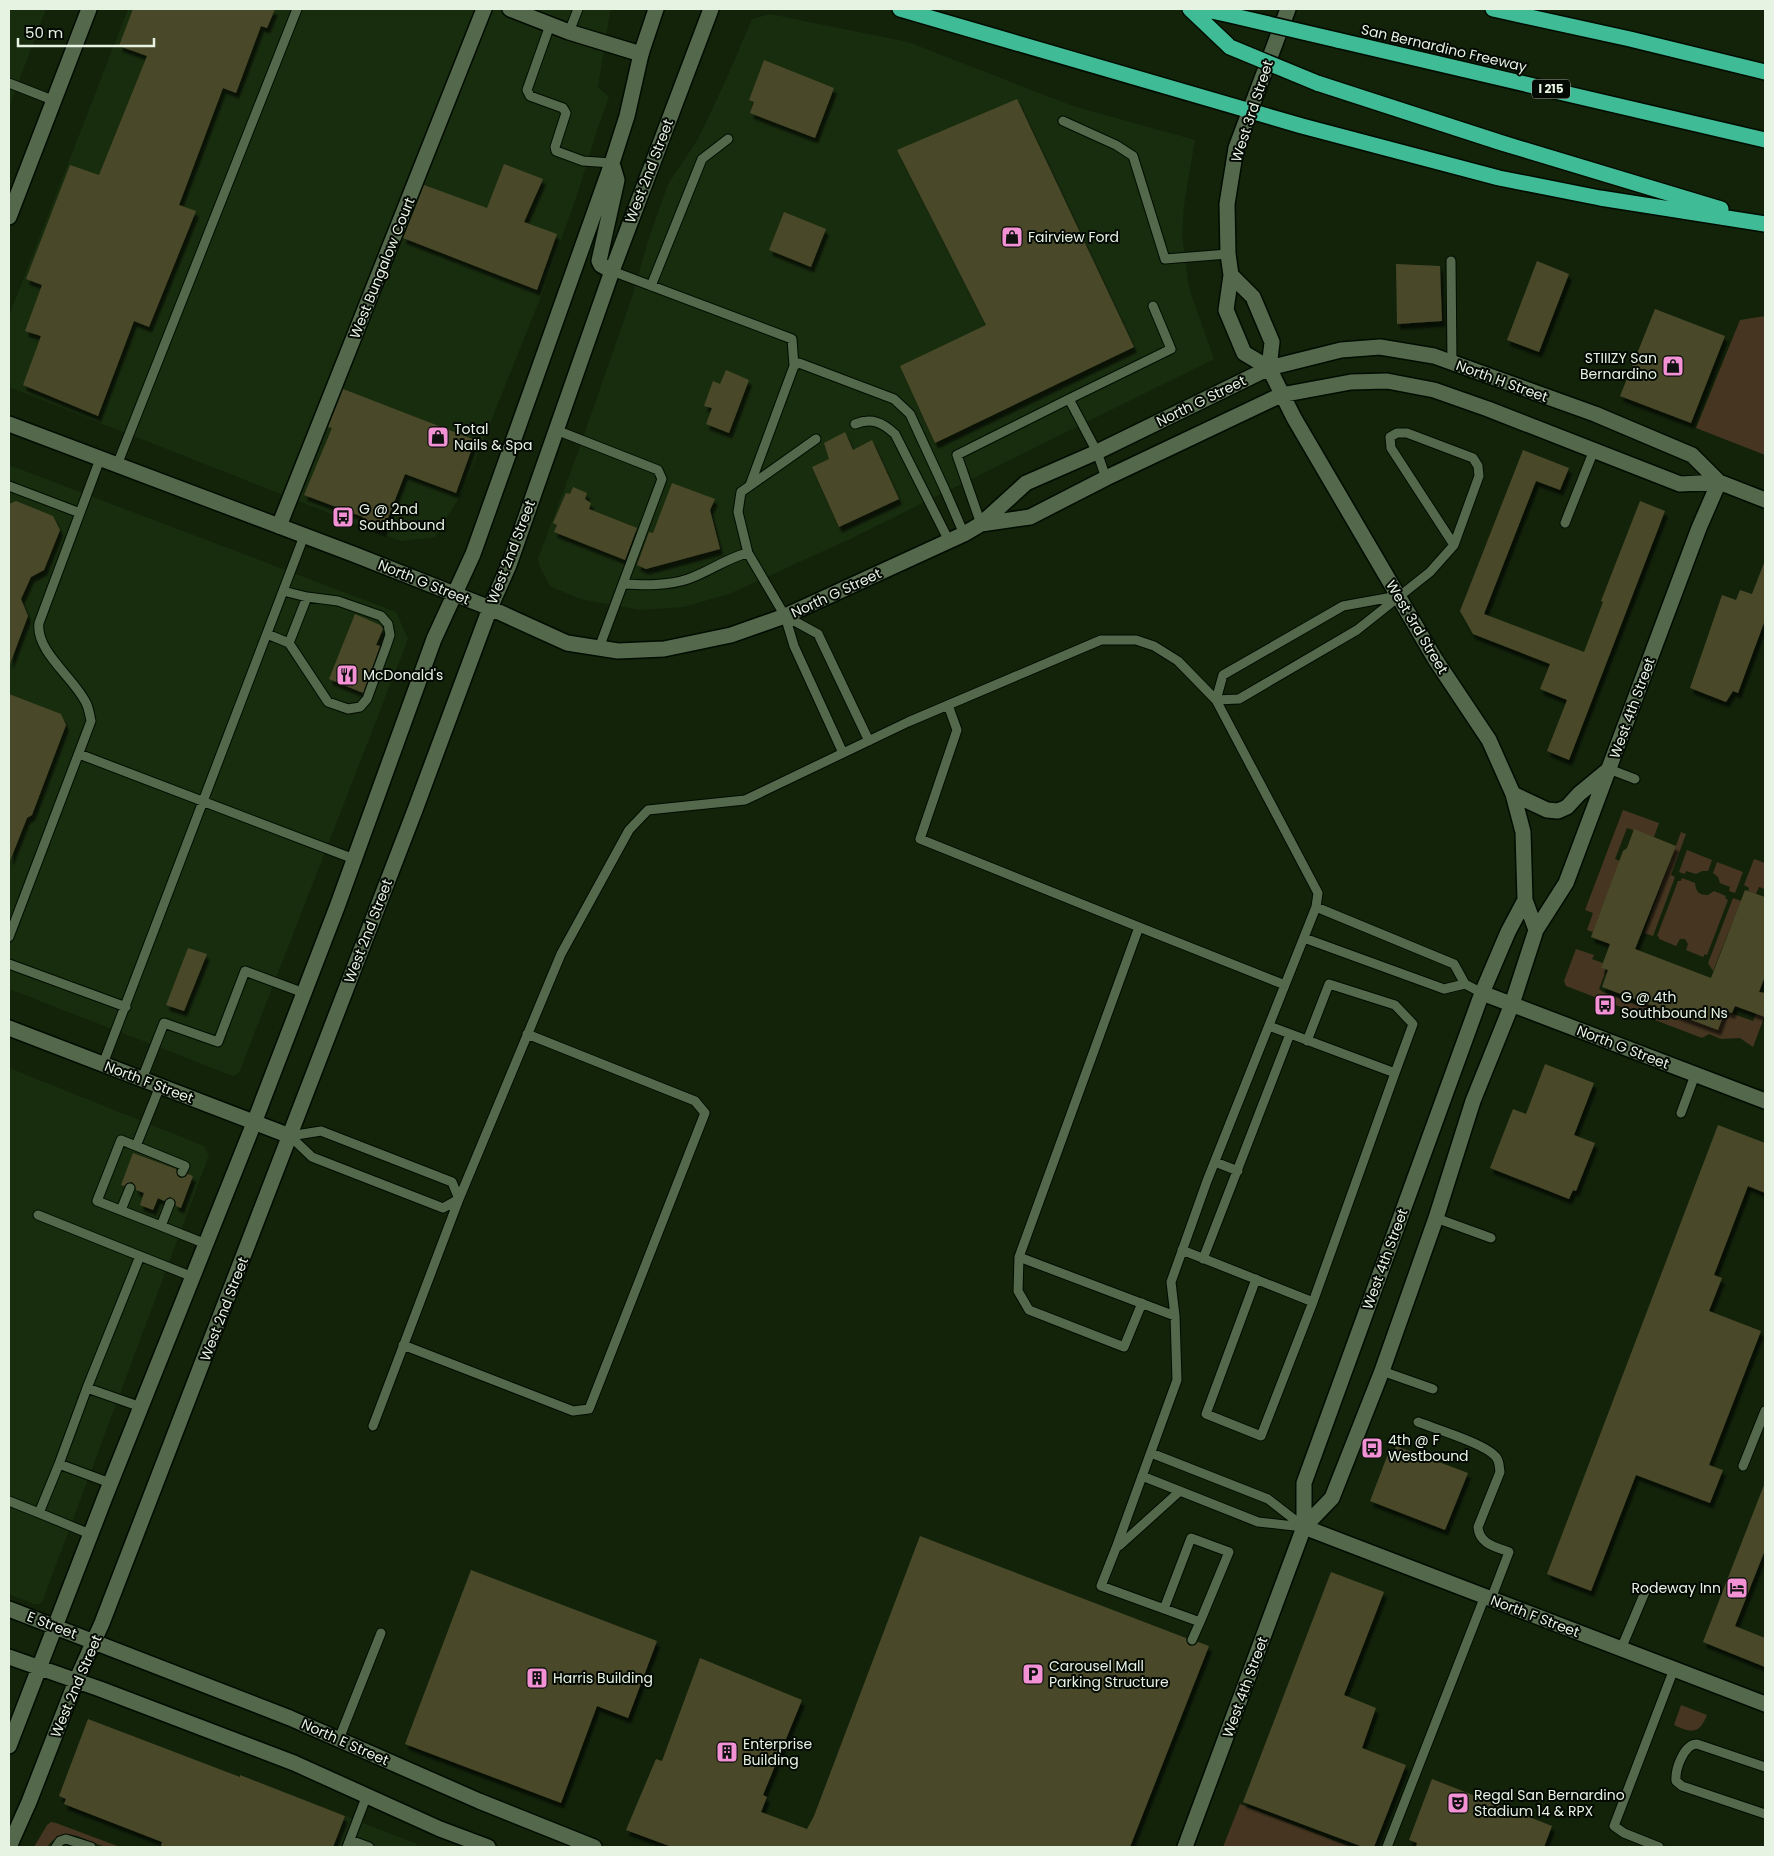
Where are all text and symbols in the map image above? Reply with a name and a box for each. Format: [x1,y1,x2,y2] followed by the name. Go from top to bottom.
[18,15,154,47] scale bar
[1359,19,1529,77] street label: San Bernardino Freeway
[25,22,63,43] text: 50 m
[1226,57,1278,165] street label: West 3rd Street
[1532,80,1570,98] road number: I 215
[620,116,678,226] street label: West 2nd Street
[345,194,419,342] street label: West Bungalow Court
[1000,225,1024,249] shop icon: Fairview Ford
[1028,227,1119,247] place label: Fairview Ford
[1580,348,1657,384] place label: STIIIZY San Bernardino
[1661,354,1685,378] shop icon: STIIIZY San Bernardino
[1453,355,1551,407] street label: North H Street
[1153,371,1249,431] street label: North G Street
[454,419,532,455] place label: Total Nails & Spa
[426,425,450,449] shop icon: Total Nails & Spa
[482,497,540,607] street label: West 2nd Street
[359,499,445,535] place label: G @ 2nd Southbound
[331,505,355,529] bus stop icon: G @ 2nd Southbound
[375,554,473,610] street label: North G Street
[788,563,884,623] street label: North G Street
[1381,576,1453,678] street label: West 3rd Street
[1604,655,1660,761] street label: West 4th Street
[335,663,359,687] restaurant icon: McDonald's
[363,665,443,685] place label: McDonald's
[339,876,397,986] street label: West 2nd Street
[1621,987,1728,1023] place label: G @ 4th Southbound Ns
[1593,993,1617,1017] bus stop icon: G @ 4th Southbound Ns
[1574,1020,1672,1074] street label: North G Street
[102,1056,196,1108] street label: North F Street
[1357,1206,1413,1312] street label: West 4th Street
[195,1254,253,1364] street label: West 2nd Street
[1388,1430,1469,1466] place label: 4th @ F Westbound
[1360,1436,1384,1460] bus stop icon: 4th @ F Westbound
[1725,1576,1749,1600] hotel icon: Rodeway Inn
[1631,1578,1721,1598] place label: Rodeway Inn
[1488,1590,1582,1642] street label: North F Street
[24,1606,80,1644] street label: E Street
[45,1632,107,1740] street label: West 2nd Street
[1217,1634,1273,1740] street label: West 4th Street
[1049,1656,1169,1692] place label: Carousel Mall Parking Structure
[1021,1662,1045,1686] parking icon: Carousel Mall Parking Structure
[525,1666,549,1690] building icon: Harris Building
[553,1668,653,1688] place label: Harris Building
[298,1714,392,1770] street label: North E Street
[743,1734,813,1770] place label: Enterprise Building
[715,1740,739,1764] building icon: Enterprise Building
[1474,1785,1625,1821] place label: Regal San Bernardino Stadium 14 & RPX
[1446,1791,1470,1815] theatre icon: Regal San Bernardino Stadium 14 & RPX

